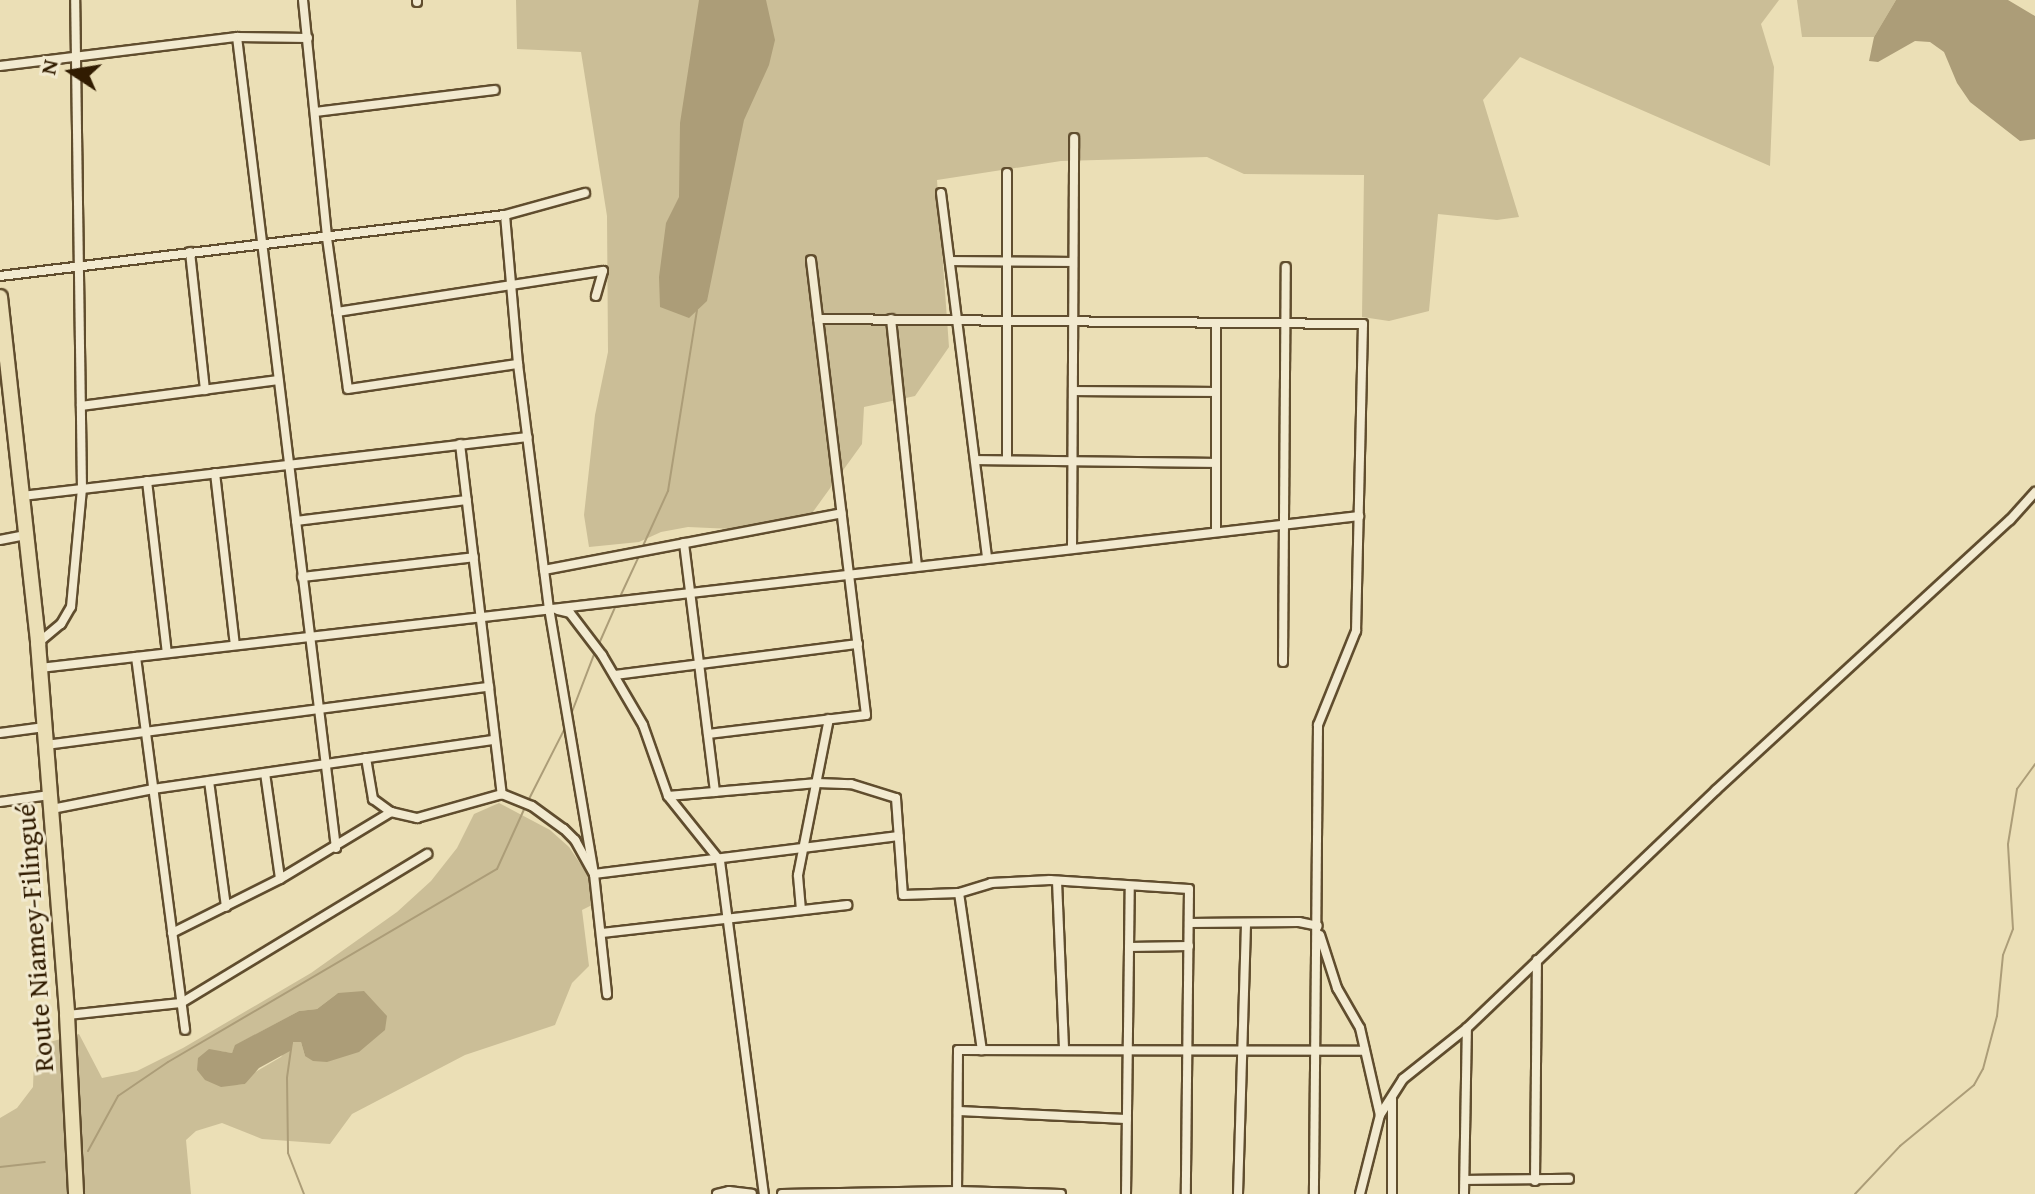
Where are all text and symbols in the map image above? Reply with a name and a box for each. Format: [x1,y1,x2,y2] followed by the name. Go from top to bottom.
[32,32,112,112] north arrow
[31,56,66,78] text: N
[8,803,60,1073] street label: Route Niamey-Filingué

